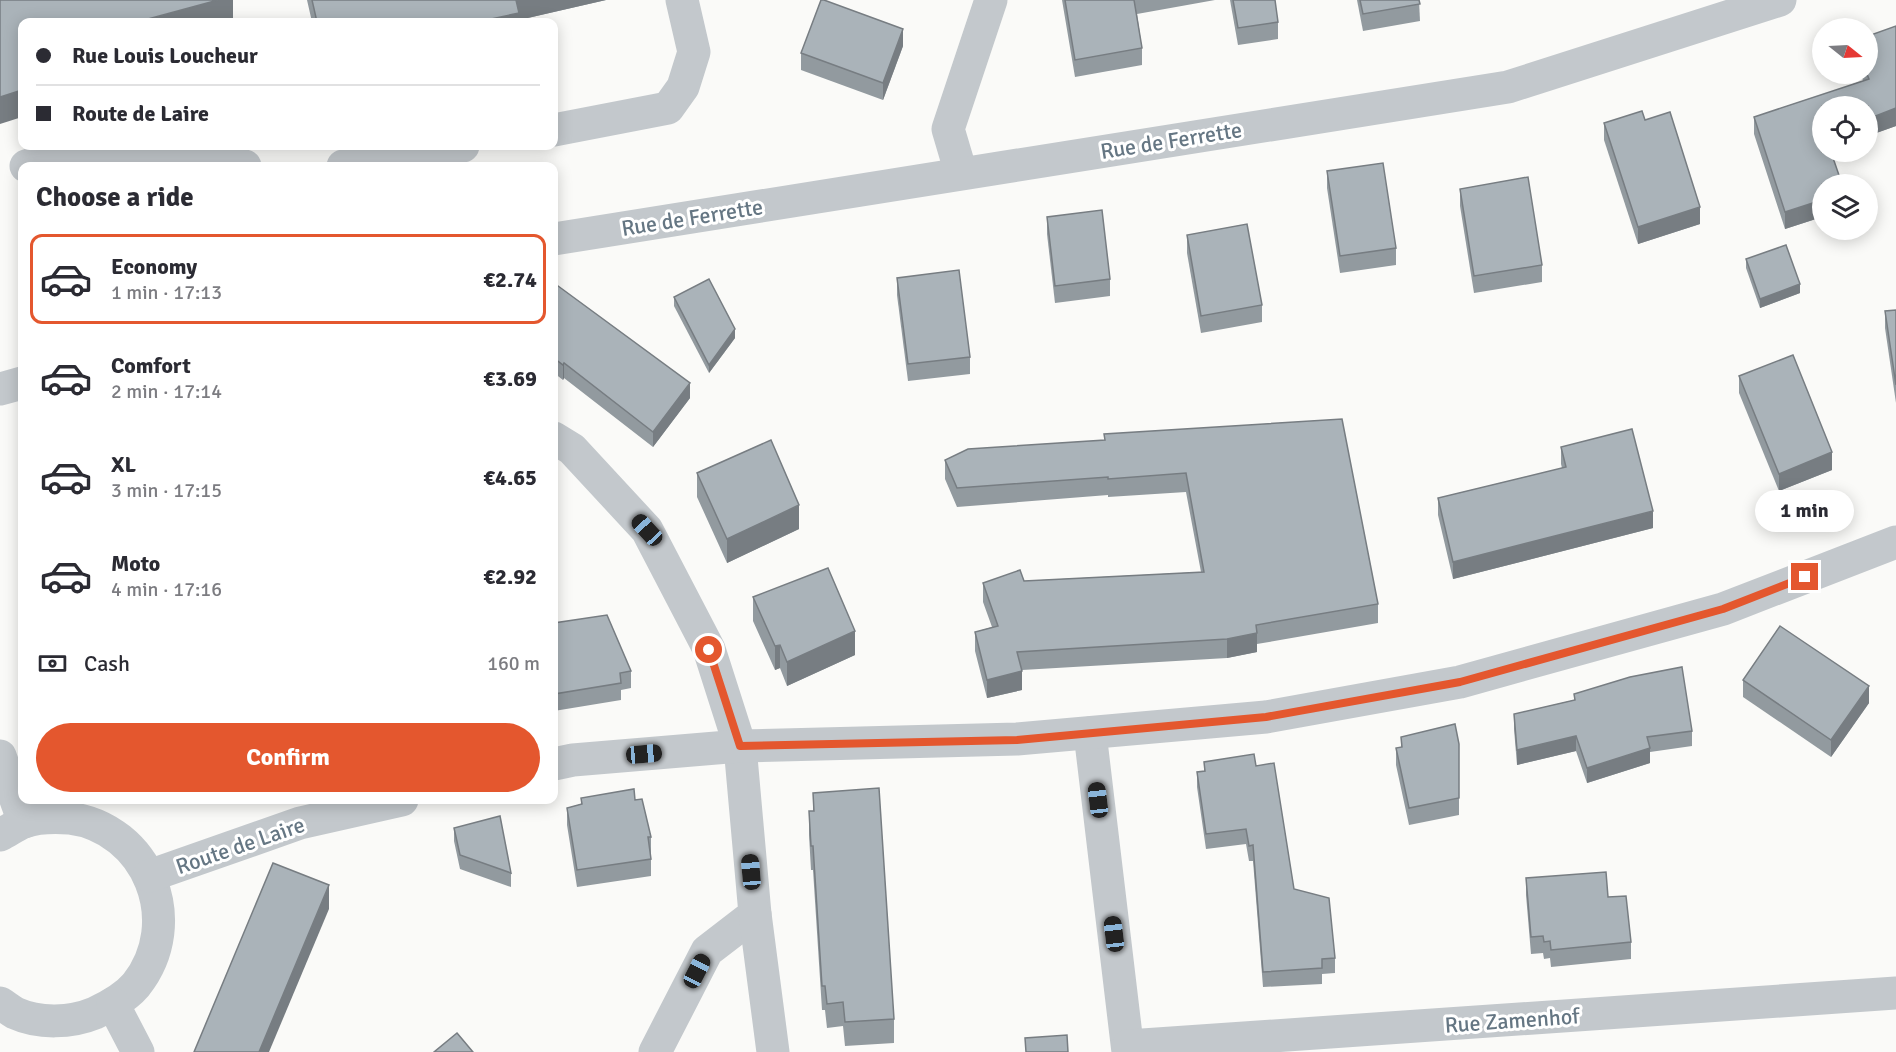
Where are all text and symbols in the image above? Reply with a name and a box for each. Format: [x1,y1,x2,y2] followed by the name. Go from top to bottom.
[1812,18,1878,84] north arrow
[1812,18,1878,240] map controls
[72,42,258,69] text: Rue Louis Loucheur
[1812,96,1878,162] button: locate
[72,100,209,127] text: Route de Laire
[1098,116,1244,165] street label: Rue de Ferrette
[1812,174,1878,240] button: layers
[36,181,194,214] text: Choose a ride
[619,193,765,242] street label: Rue de Ferrette
[39,252,93,306] icon: car
[111,253,197,280] text: Economy
[483,266,537,293] text: €2.74
[111,280,222,305] text: 1 min · 17:13
[39,351,93,405] icon: car
[111,352,191,379] text: Comfort
[483,365,537,392] text: €3.69
[111,379,222,404] text: 2 min · 17:14
[39,450,93,504] icon: car
[111,451,136,478] text: XL
[483,464,537,491] text: €4.65
[111,478,222,503] text: 3 min · 17:15
[1756,490,1854,532] callout: 1 min
[1780,498,1829,523] text: 1 min
[628,511,666,549] car
[39,549,93,603] icon: car
[111,550,160,577] text: Moto
[483,563,537,590] text: €2.92
[1791,563,1818,590] route end
[111,577,222,602] text: 4 min · 17:16
[695,636,722,663] route start
[36,647,69,680] icon: cash
[84,650,130,677] text: Cash
[487,651,540,676] text: 160 m
[36,723,540,792] button: Confirm
[625,743,663,765] car
[1087,781,1109,819] car
[172,811,308,880] street label: Route de Laire
[740,853,762,891] car
[1103,915,1125,953] car
[681,951,713,991] car
[1444,1002,1582,1039] street label: Rue Zamenhof

